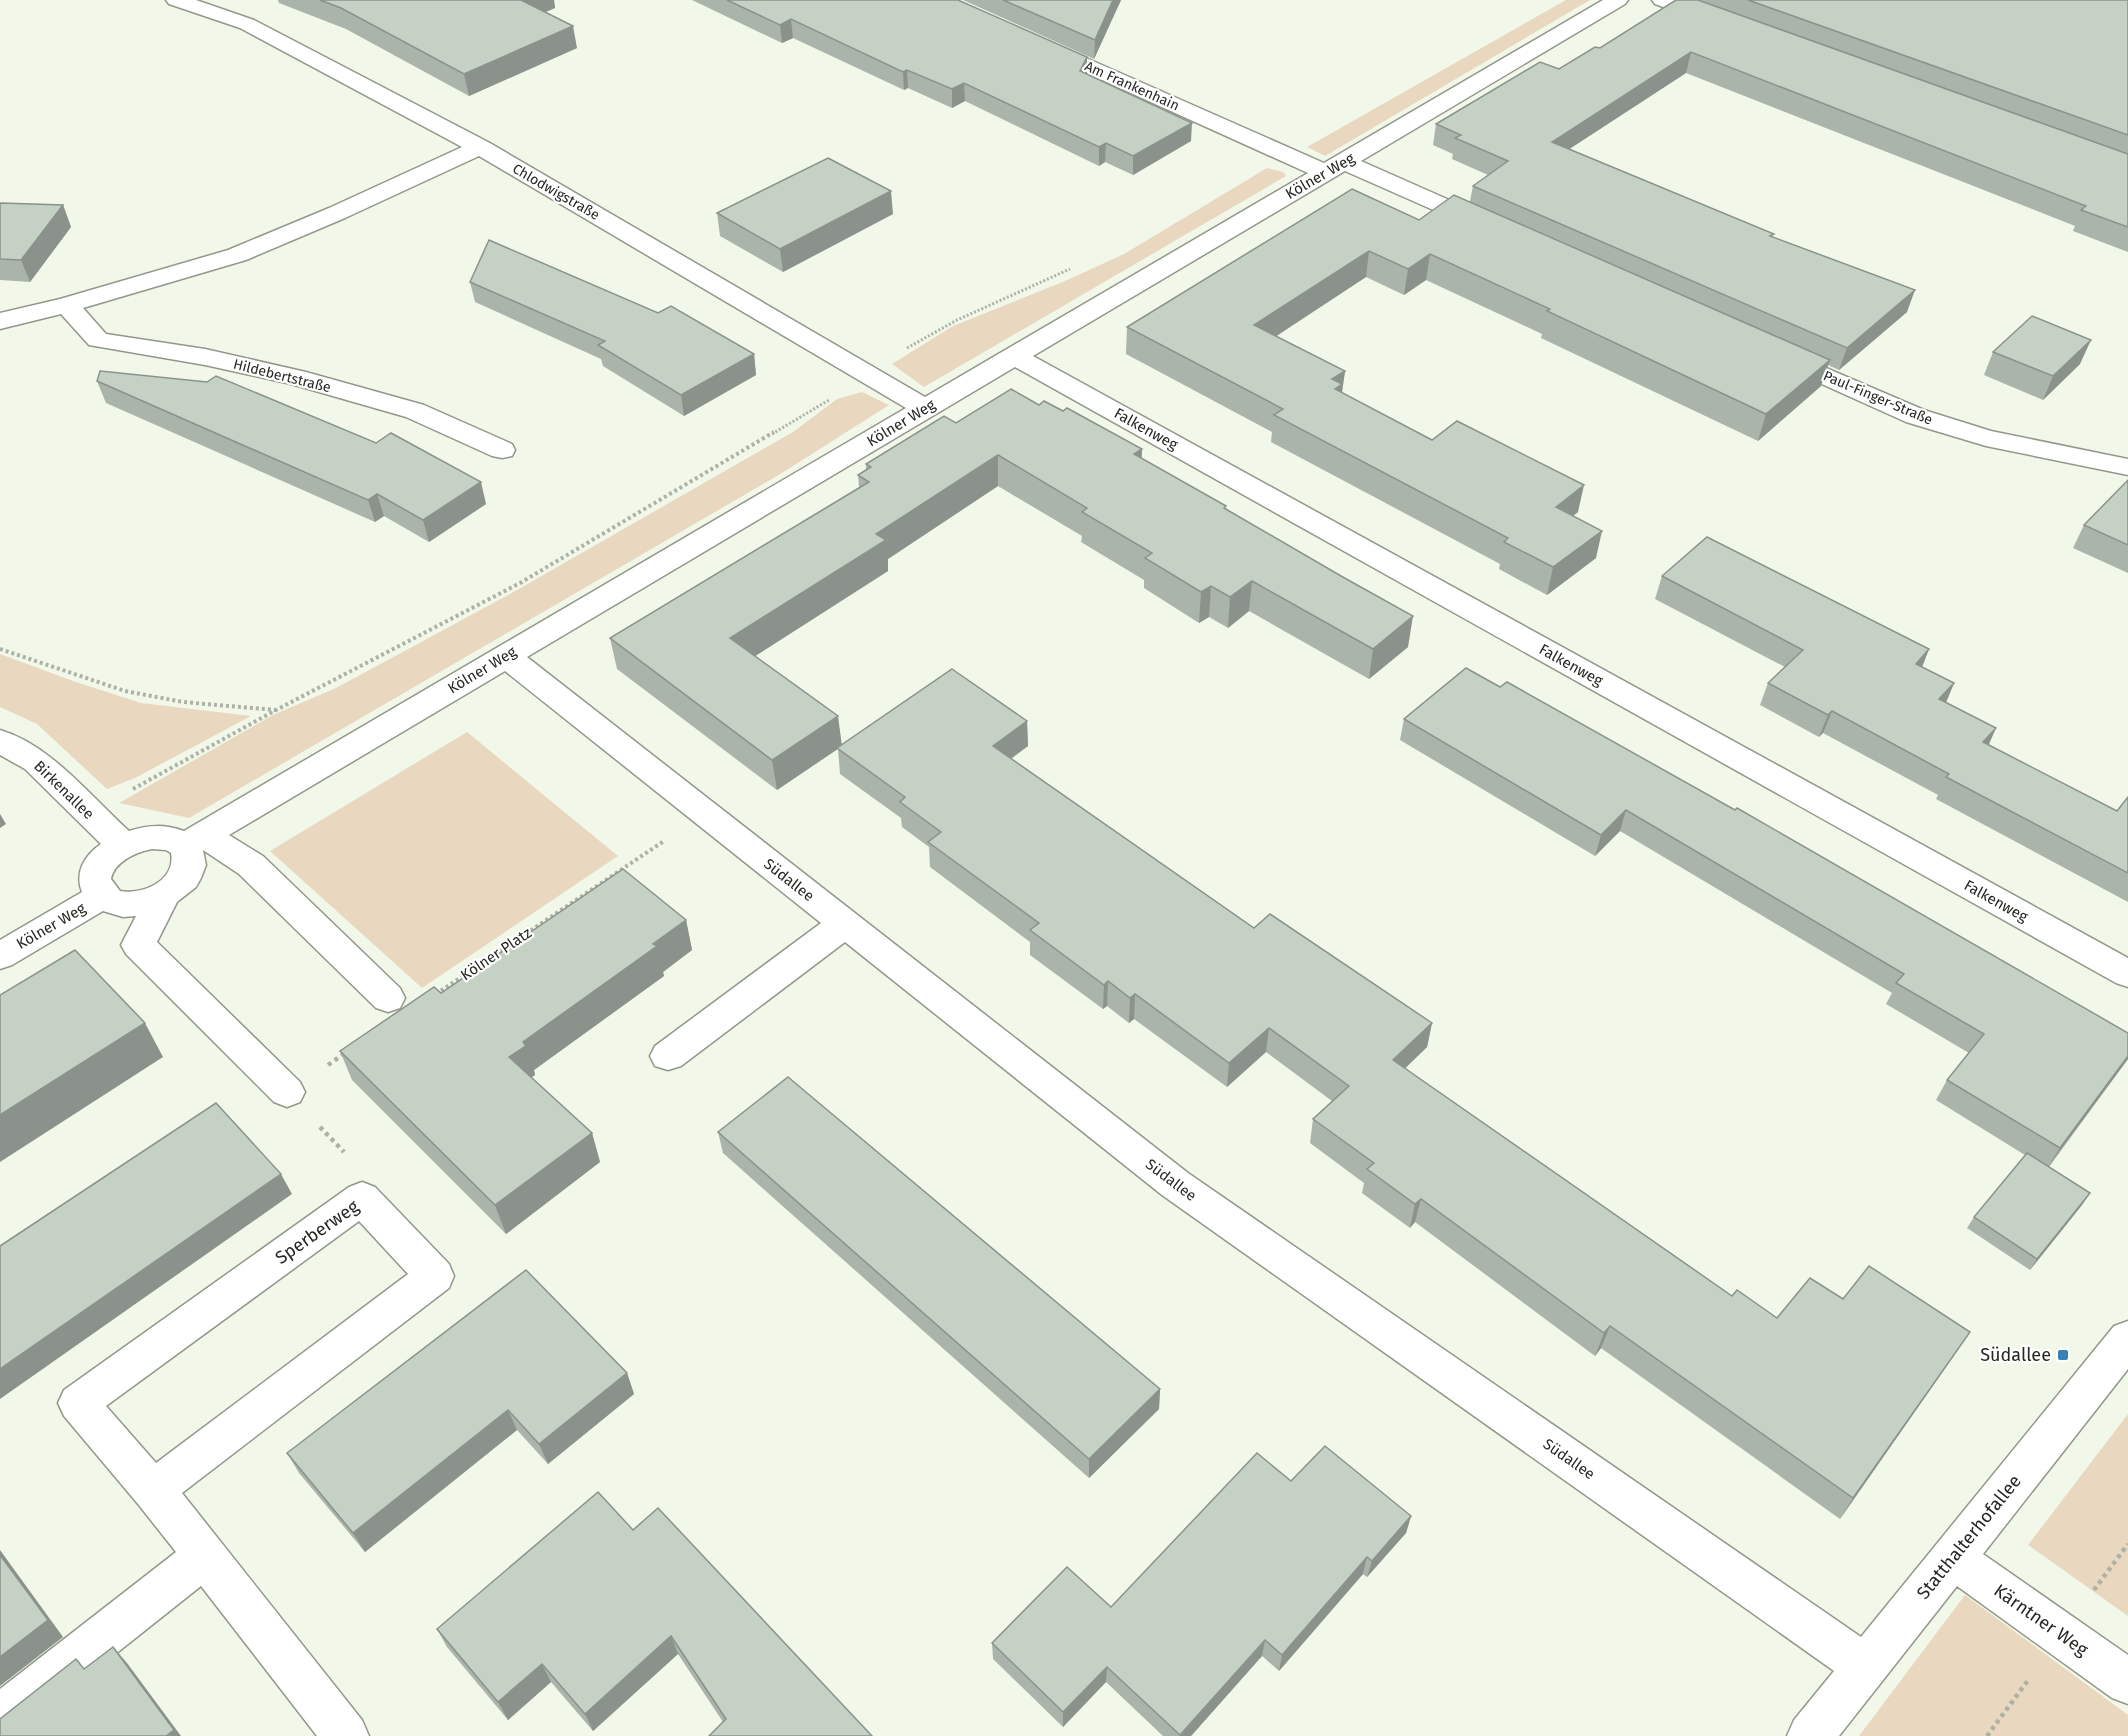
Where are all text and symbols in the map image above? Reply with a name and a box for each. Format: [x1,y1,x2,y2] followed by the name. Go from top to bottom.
[1082,58,1182,114] street label: Am Frankenhain
[1282,149,1358,203] street label: Kölner Weg
[509,160,603,224] street label: Chlodwigstraße
[231,356,333,396] street label: Hildebertstraße
[1821,367,1935,429] street label: Paul-Finger-Straße
[863,395,939,450] street label: Kölner Weg
[1111,404,1181,454] street label: Falkenweg
[1536,640,1606,690] street label: Falkenweg
[444,642,520,697] street label: Kölner Weg
[30,757,98,823] street label: Birkenallee
[760,855,818,905] street label: Südallee
[1961,876,2031,926] street label: Falkenweg
[13,899,89,953] street label: Kölner Weg
[457,923,535,984] street label: Kölner Platz
[1142,1155,1200,1205] street label: Südallee
[271,1195,363,1269] street label: Sperberweg
[1980,1344,2051,1366] place label: Südallee
[2056,1348,2070,1362] marker: Südallee
[1540,1435,1598,1483] street label: Südallee
[1912,1470,2026,1604] street label: Statthalterhofallee
[1990,1579,2093,1661] street label: Kärntner Weg

